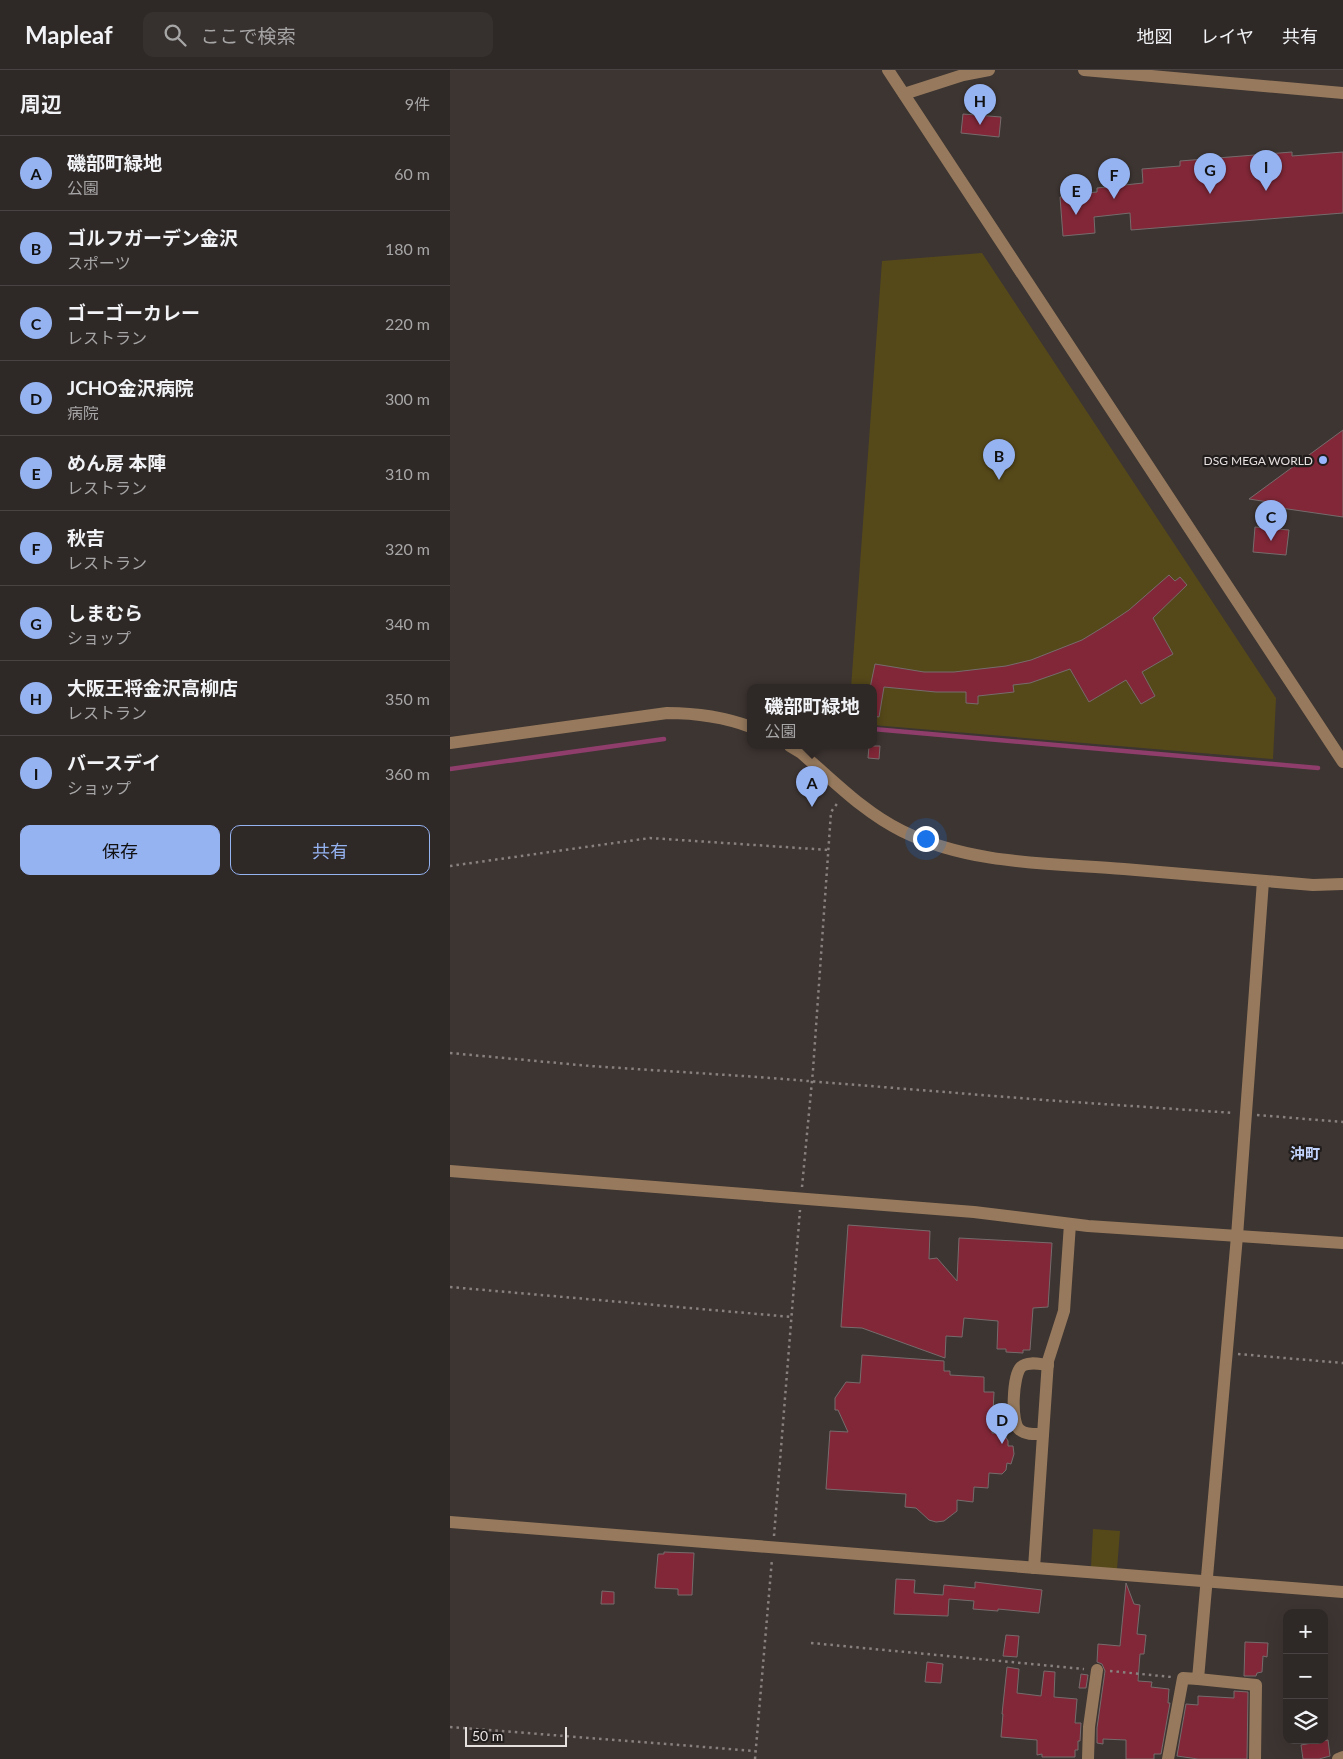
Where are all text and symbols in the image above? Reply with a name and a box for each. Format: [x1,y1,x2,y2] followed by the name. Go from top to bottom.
[143,12,493,57] search box
[25,20,113,49] text: Mapleaf
[161,21,189,49] icon: search
[201,24,296,47] text: ここで検索
[1137,25,1173,47] text: 地図
[1201,25,1254,47] text: レイヤ
[1282,25,1318,47] text: 共有
[964,84,996,125] pin: H
[20,91,62,116] text: 周辺
[405,94,430,113] text: 9件
[1250,150,1282,191] pin: I
[67,151,162,174] text: 磯部町緑地
[1194,153,1226,194] pin: G
[1098,158,1130,199] pin: F
[30,164,42,183] text: A
[394,164,430,183] text: 60 m
[1060,174,1092,215] pin: E
[67,178,99,197] text: 公園
[67,226,238,249] text: ゴルフガーデン金沢
[31,239,41,258] text: B
[385,239,430,258] text: 180 m
[67,253,131,272] text: スポーツ
[67,301,200,324] text: ゴーゴーカレー
[31,314,41,333] text: C
[385,314,430,333] text: 220 m
[67,328,147,347] text: レストラン
[67,376,194,399] text: JCHO金沢病院
[30,389,42,408] text: D
[385,389,430,408] text: 300 m
[67,403,99,422] text: 病院
[983,439,1015,480] pin: B
[67,451,167,474] text: めん房 本陣
[1204,453,1313,468] place label: DSG MEGA WORLD
[1317,454,1329,466] marker: DSG MEGA WORLD
[31,464,41,483] text: E
[385,464,430,483] text: 310 m
[67,478,147,497] text: レストラン
[1255,500,1287,541] pin: C
[67,526,105,549] text: 秋吉
[31,539,41,558] text: F
[385,539,430,558] text: 320 m
[67,553,147,572] text: レストラン
[67,601,143,624] text: しまむら
[30,614,42,633] text: G
[385,614,430,633] text: 340 m
[67,628,131,647] text: ショップ
[67,676,238,699] text: 大阪王将金沢高柳店
[747,684,877,749] popup
[30,689,42,708] text: H
[385,689,430,708] text: 350 m
[764,694,860,717] text: 磯部町緑地
[67,703,147,722] text: レストラン
[764,721,797,740] text: 公園
[67,751,161,774] text: バースデイ
[34,764,38,783] text: I
[385,764,430,783] text: 360 m
[796,766,828,807] pin: A
[67,778,131,797] text: ショップ
[20,825,220,875] button: 保存
[230,825,430,875] button: 共有
[913,826,939,852] your location
[1290,1144,1320,1162] district label: 沖町
[986,1403,1018,1444] pin: D
[1283,1609,1328,1744] map controls
[1283,1609,1328,1654] button: +
[1283,1654,1328,1699] button: −
[1283,1699,1328,1744] button: layers
[465,1724,568,1747] scale bar
[472,1727,503,1744] text: 50 m

